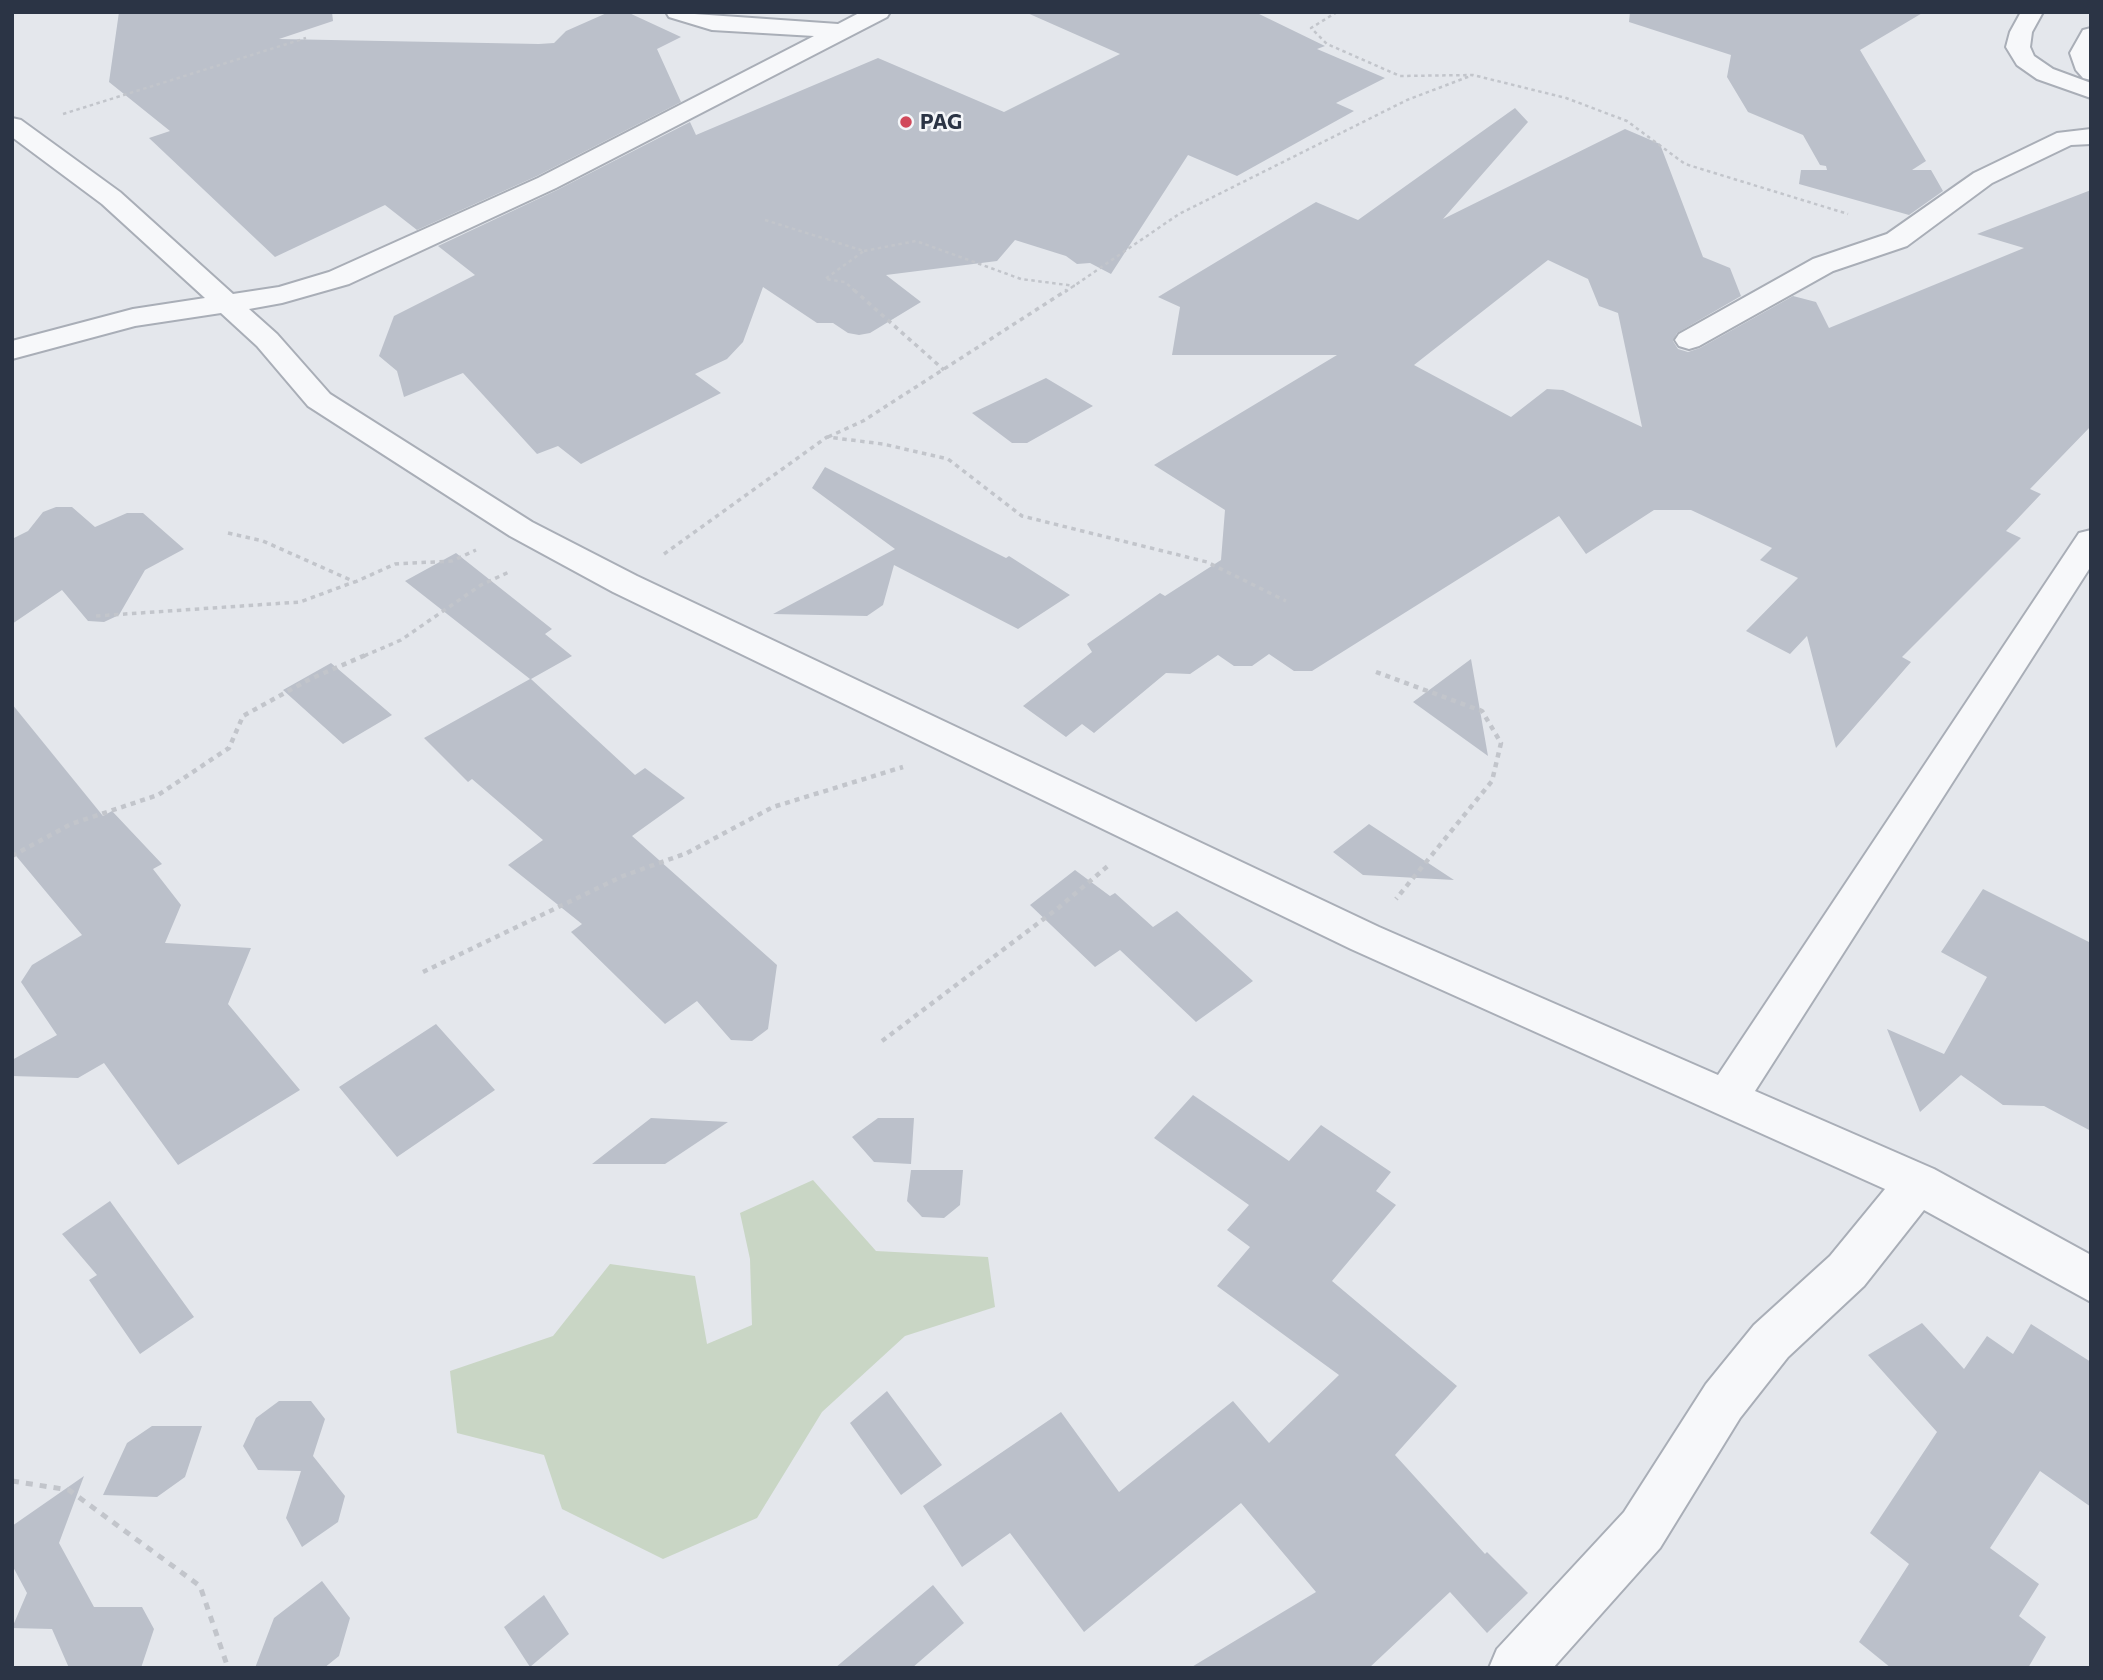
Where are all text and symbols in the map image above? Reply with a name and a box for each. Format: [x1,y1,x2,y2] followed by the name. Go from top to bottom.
[920,109,962,135] place label: PAG
[898,114,914,130] marker: PAG

